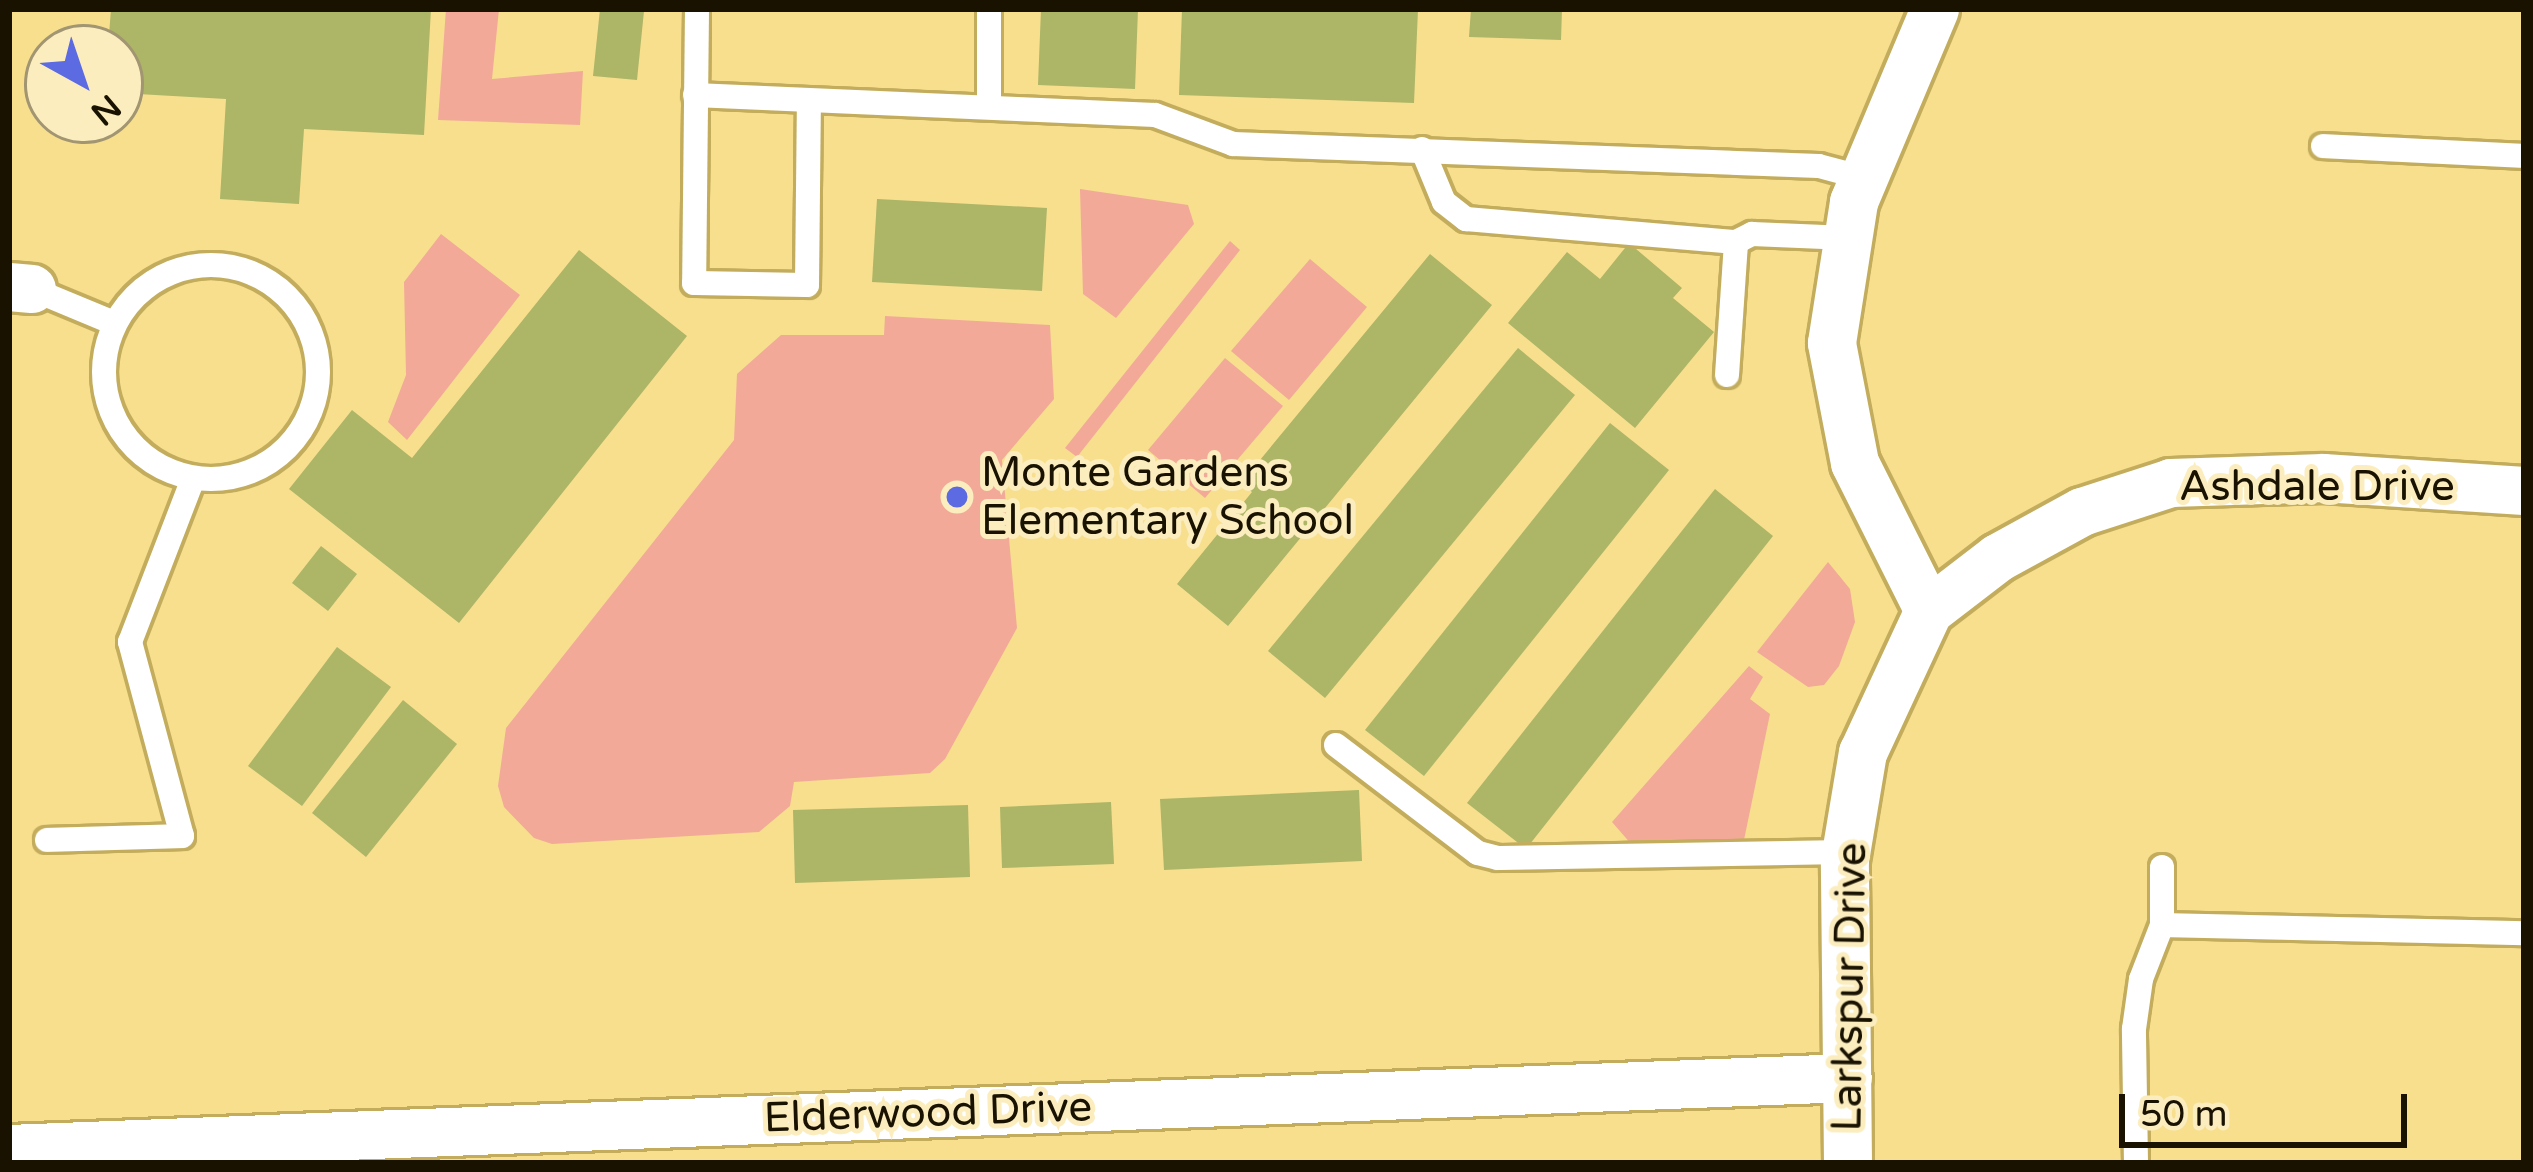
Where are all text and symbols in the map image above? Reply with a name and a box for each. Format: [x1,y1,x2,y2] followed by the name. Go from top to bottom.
[24,24,144,144] north arrow
[83,86,128,133] text: N
[981,448,1354,546] place label: Monte Gardens Elementary School
[2179,462,2455,512] street label: Ashdale Drive
[944,484,970,510] marker: Monte Gardens Elementary School
[1822,842,1878,1132] street label: Larkspur Drive
[2125,1070,2413,1144] scale bar
[763,1082,1093,1144] street label: Elderwood Drive
[2140,1093,2228,1136] text: 50 m

